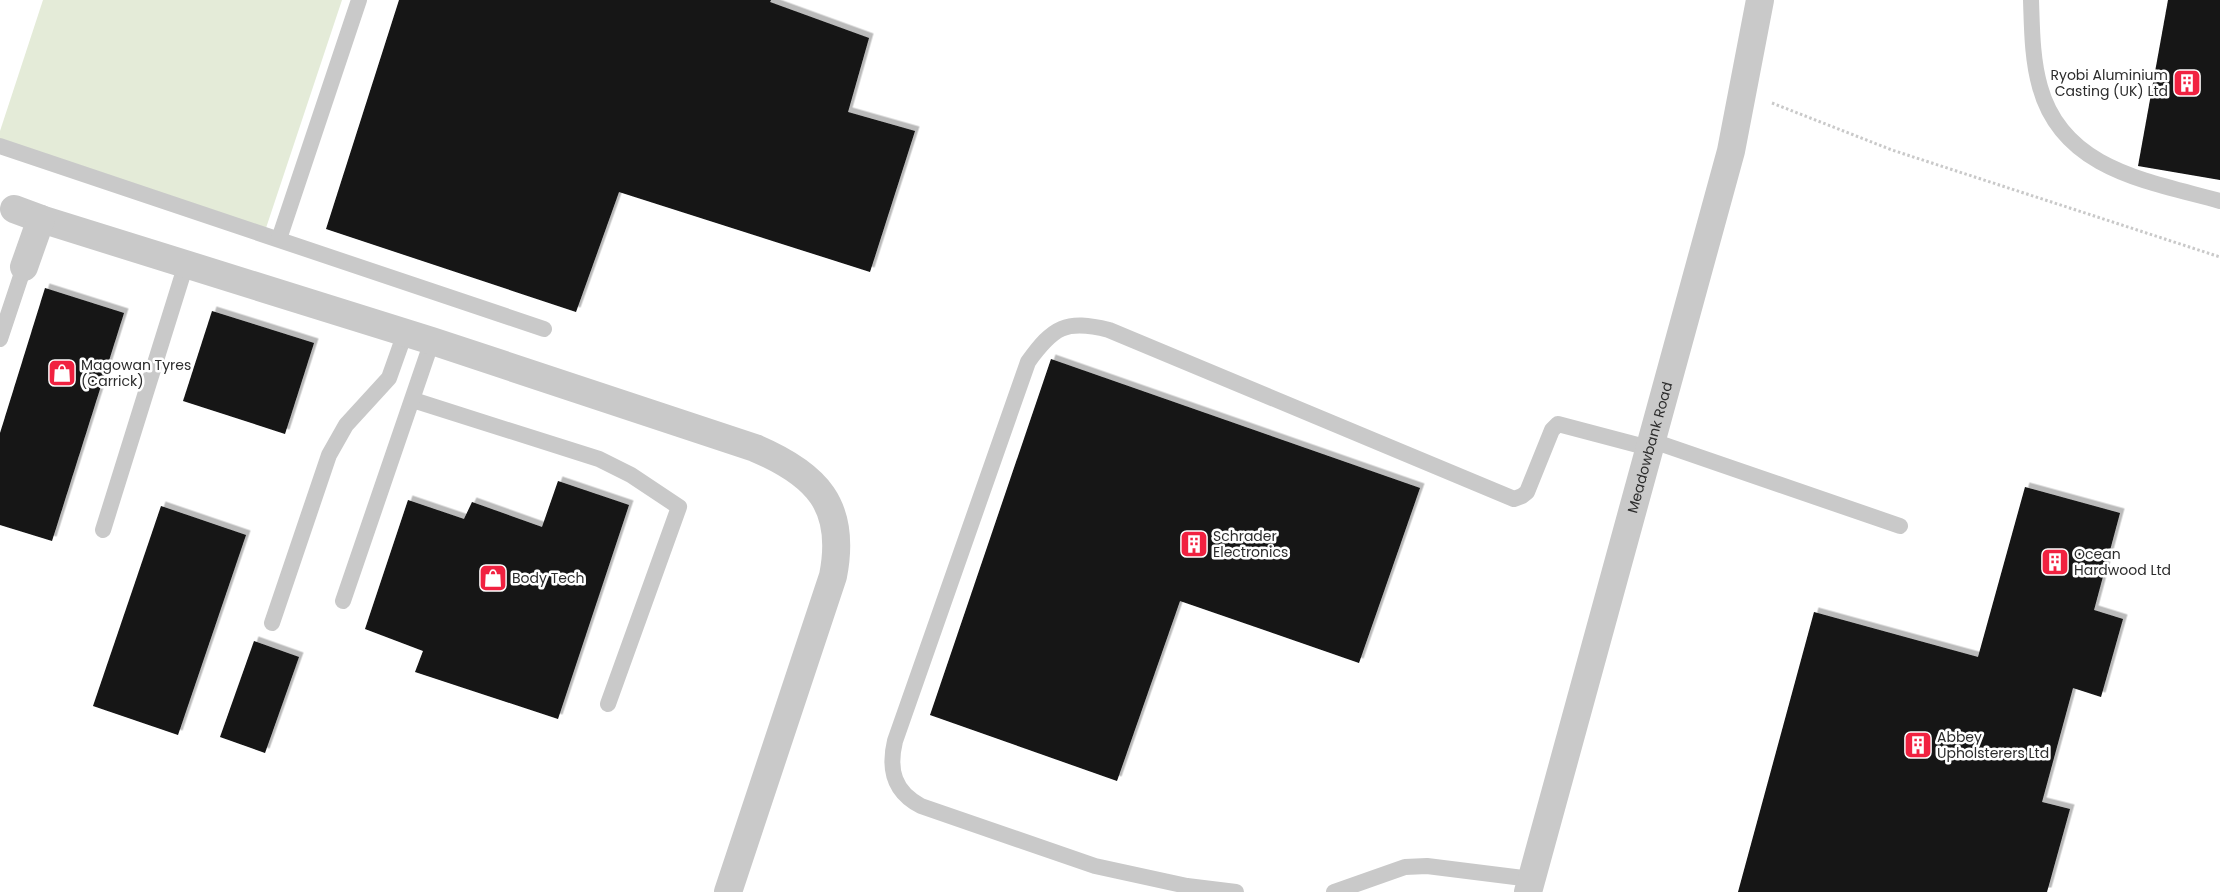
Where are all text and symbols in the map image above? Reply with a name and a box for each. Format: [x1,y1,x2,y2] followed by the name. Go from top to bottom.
[2051,65,2168,101] place label: Ryobi Aluminium Casting (UK) Ltd
[2172,68,2202,98] building icon: Ryobi Aluminium Casting (UK) Ltd
[81,355,191,391] place label: Magowan Tyres (Carrick)
[47,358,77,388] shop icon: Magowan Tyres (Carrick)
[1622,379,1677,515] street label: Meadowbank Road
[1213,526,1288,562] place label: Schrader Electronics
[1179,529,1209,559] building icon: Schrader Electronics
[2074,544,2171,580] place label: Ocean Hardwood Ltd
[2040,547,2070,577] building icon: Ocean Hardwood Ltd
[478,563,508,593] shop icon: Body Tech
[512,568,584,588] place label: Body Tech
[1937,727,2049,763] place label: Abbey Upholsterers Ltd
[1903,730,1933,760] building icon: Abbey Upholsterers Ltd

